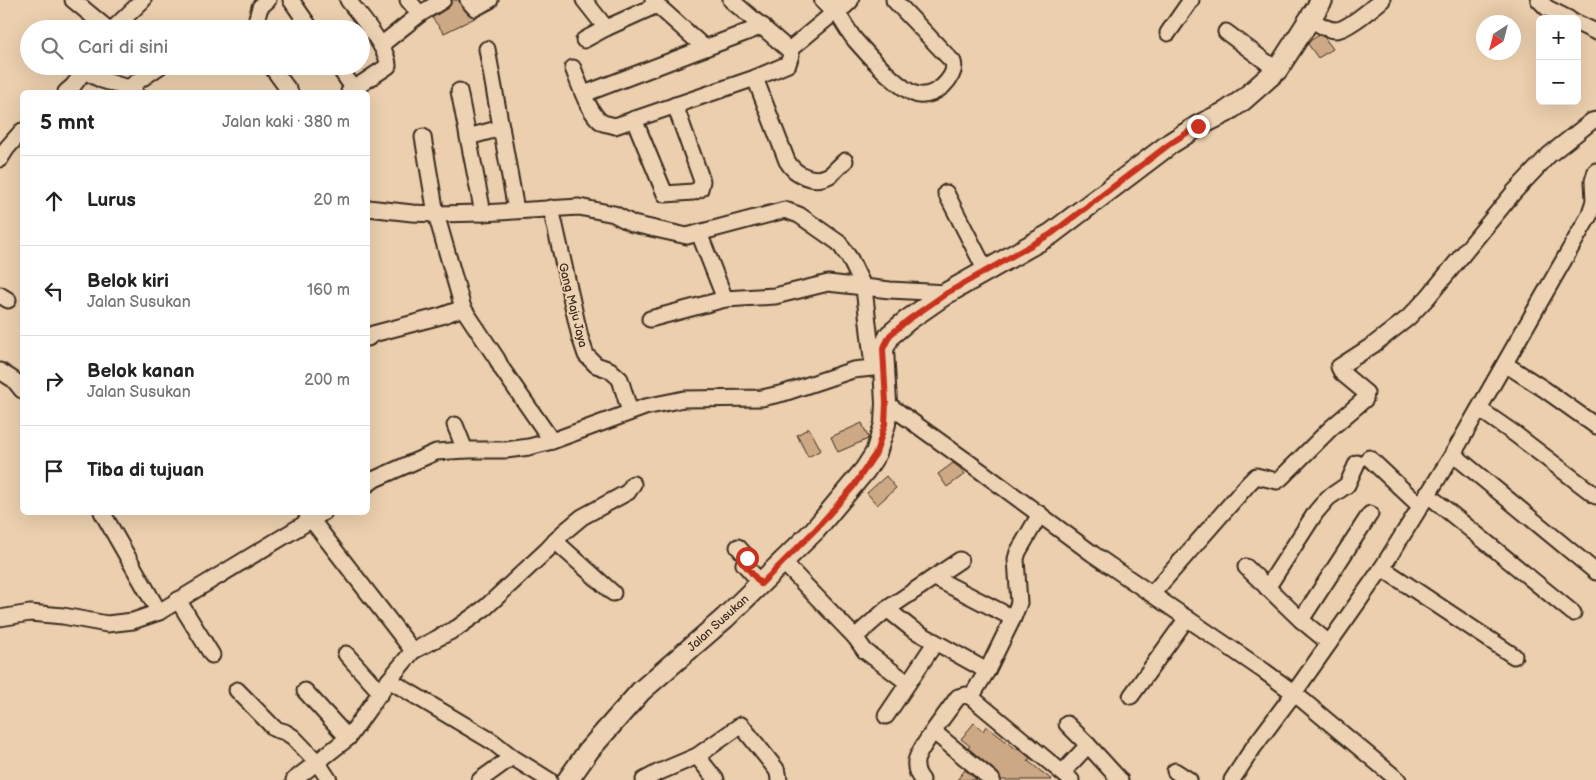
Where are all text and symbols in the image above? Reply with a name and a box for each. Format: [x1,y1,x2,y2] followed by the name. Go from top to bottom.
[1476,15,1521,60] north arrow
[1536,15,1581,105] map controls
[1536,15,1581,60] button: +
[20,20,370,75] search box
[38,34,66,62] icon: search
[78,36,168,59] text: Cari di sini
[1536,60,1581,105] button: −
[40,110,94,135] text: 5 mnt
[222,113,350,132] text: Jalan kaki · 380 m
[1187,115,1210,138] route end
[40,187,68,215] icon: ahead
[87,189,136,212] text: Lurus
[314,191,350,210] text: 20 m
[555,261,590,349] street label: Gang Maju Jaya
[87,270,169,293] text: Belok kiri
[40,277,68,305] icon: left
[307,281,350,300] text: 160 m
[87,293,191,312] text: Jalan Susukan
[87,360,195,383] text: Belok kanan
[40,367,68,395] icon: right
[304,371,350,390] text: 200 m
[87,383,191,402] text: Jalan Susukan
[40,457,68,485] icon: arrive
[87,459,204,482] text: Tiba di tujuan
[736,547,759,570] route start
[684,592,752,655] street label: Jalan Susukan

